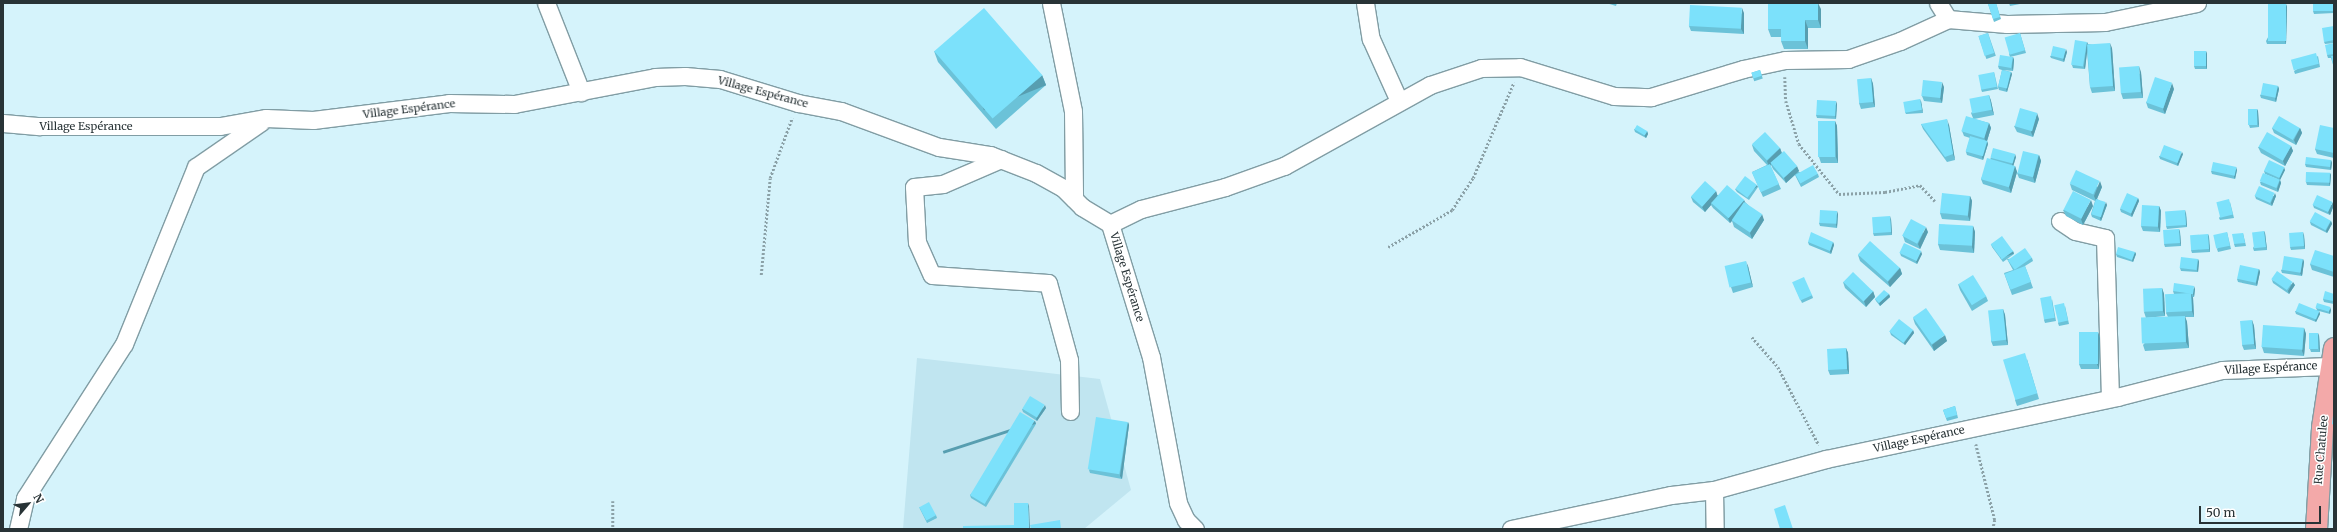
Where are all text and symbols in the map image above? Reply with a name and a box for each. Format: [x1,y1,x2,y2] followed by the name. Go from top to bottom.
[716,74,810,110] street label: Village Espérance
[362,97,456,121] street label: Village Espérance
[40,119,132,133] street label: Village Espérance
[1107,231,1147,323] street label: Village Espérance
[2224,359,2318,377] street label: Village Espérance
[2311,415,2331,485] street label: Rue Chatulee
[1872,423,1966,455] street label: Village Espérance
[8,484,48,524] north arrow
[30,491,47,505] text: N
[2201,498,2323,524] scale bar
[2206,505,2235,520] text: 50 m

